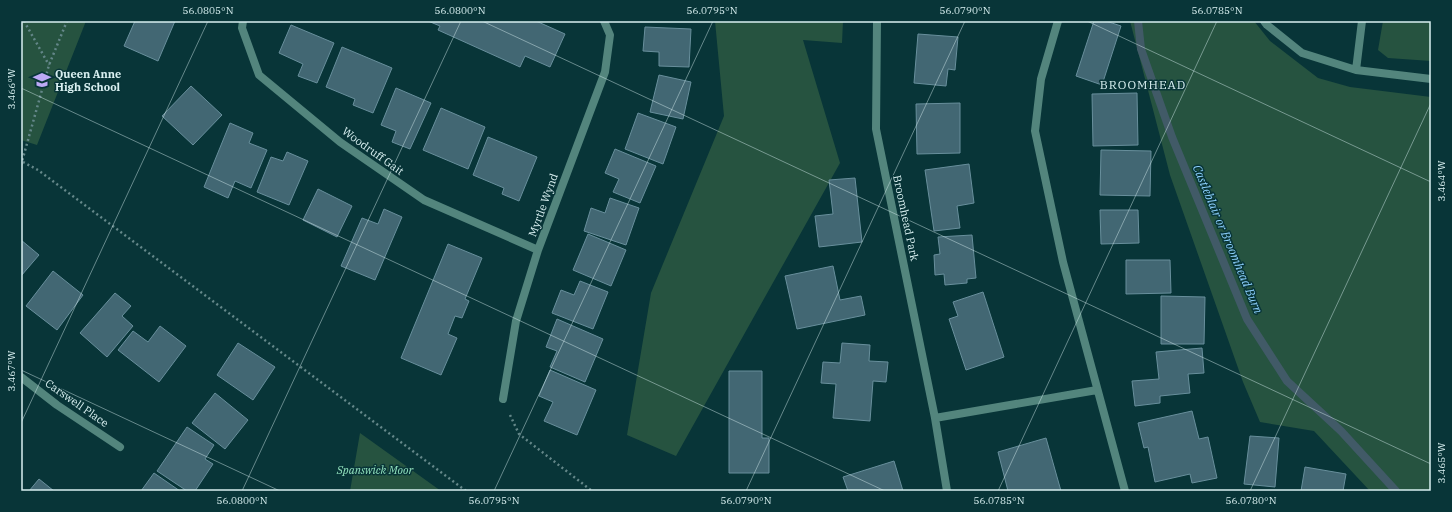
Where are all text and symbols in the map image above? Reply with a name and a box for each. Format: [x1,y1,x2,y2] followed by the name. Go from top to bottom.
[182,4,234,17] text: 56.0805°N
[434,4,486,17] text: 56.0800°N
[686,4,738,17] text: 56.0795°N
[939,4,991,17] text: 56.0790°N
[1191,4,1243,17] text: 56.0785°N
[55,67,121,94] place label: Queen Anne High School
[5,68,18,110] text: 3.466°W
[32,70,52,90] school or university icon: Queen Anne High School
[1100,77,1186,92] district label: BROOMHEAD
[339,124,407,178] street label: Woodruff Gait
[1435,160,1448,202] text: 3.464°W
[1190,162,1266,316] water label: Castleblair or Broomhead Burn
[525,171,561,239] street label: Myrtle Wynd
[890,174,922,263] street label: Broomhead Park
[5,350,18,392] text: 3.467°W
[43,376,112,430] street label: Carswell Place
[1435,442,1448,484] text: 3.465°W
[336,463,414,477] park label: Spanswick Moor
[216,494,268,507] text: 56.0800°N
[468,494,520,507] text: 56.0795°N
[720,494,772,507] text: 56.0790°N
[973,494,1025,507] text: 56.0785°N
[1225,494,1277,507] text: 56.0780°N

